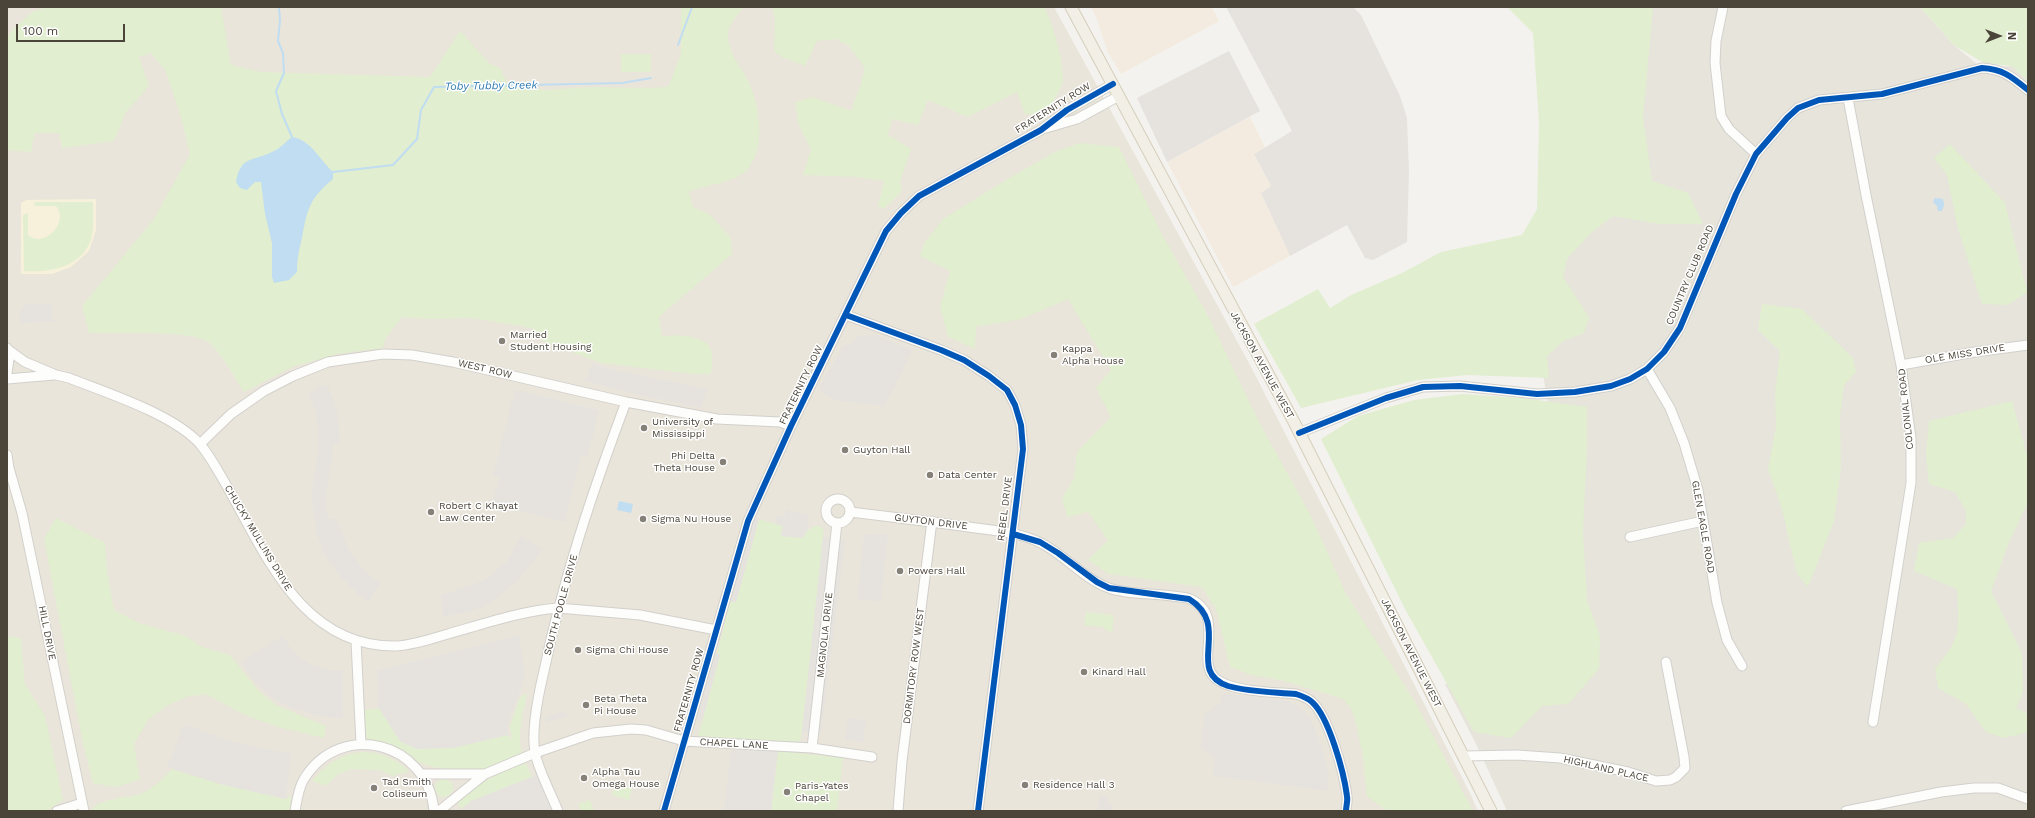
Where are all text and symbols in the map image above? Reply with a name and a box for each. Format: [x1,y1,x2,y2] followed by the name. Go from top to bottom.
[18,16,127,42] scale bar
[1979,16,2019,56] north arrow
[23,24,58,38] text: 100 m
[2005,32,2018,40] text: N
[445,79,537,93] water label: Toby Tubby Creek
[1013,80,1093,136] street label: FRATERNITY ROW
[1663,223,1717,327] street label: COUNTRY CLUB ROAD
[1227,309,1297,421] street label: JACKSON AVENUE WEST
[510,329,591,352] place label: Married Student Housing
[497,336,507,346] marker: Married Student Housing
[1924,342,2006,366] street label: OLE MISS DRIVE
[777,343,825,427] street label: FRATERNITY ROW
[1062,343,1124,366] place label: Kappa Alpha House
[1049,350,1059,360] marker: Kappa Alpha House
[457,357,513,381] street label: WEST ROW
[1896,368,1916,450] street label: COLONIAL ROAD
[652,416,713,440] place label: University of Mississippi
[639,423,649,433] marker: University of Mississippi
[853,444,910,456] place label: Guyton Hall
[840,445,850,455] marker: Guyton Hall
[654,450,715,474] place label: Phi Delta Theta House
[718,457,728,467] marker: Phi Delta Theta House
[938,469,997,481] place label: Data Center
[925,470,935,480] marker: Data Center
[995,476,1015,542] street label: REBEL DRIVE
[1689,480,1717,574] street label: GLEN EAGLE ROAD
[222,483,294,593] street label: CHUCKY MULLINS DRIVE
[439,500,518,524] place label: Robert C Khayat Law Center
[426,507,436,517] marker: Robert C Khayat Law Center
[894,512,968,532] street label: GUYTON DRIVE
[651,513,731,525] place label: Sigma Nu House
[638,514,648,524] marker: Sigma Nu House
[542,553,580,657] street label: SOUTH POOLE DRIVE
[908,565,965,577] place label: Powers Hall
[895,566,905,576] marker: Powers Hall
[815,592,835,678] street label: MAGNOLIA DRIVE
[1378,596,1444,710] street label: JACKSON AVENUE WEST
[36,605,58,661] street label: HILL DRIVE
[901,607,927,725] street label: DORMITORY ROW WEST
[586,644,669,656] place label: Sigma Chi House
[573,645,583,655] marker: Sigma Chi House
[671,647,707,733] street label: FRATERNITY ROW
[1092,666,1146,678] place label: Kinard Hall
[1079,667,1089,677] marker: Kinard Hall
[594,693,647,716] place label: Beta Theta Pi House
[581,700,591,710] marker: Beta Theta Pi House
[699,736,769,752] street label: CHAPEL LANE
[1562,753,1650,785] street label: HIGHLAND PLACE
[592,766,660,790] place label: Alpha Tau Omega House
[579,773,589,783] marker: Alpha Tau Omega House
[382,776,431,800] place label: Tad Smith Coliseum
[1033,779,1114,791] place label: Residence Hall 3
[795,780,849,804] place label: Paris-Yates Chapel
[1020,780,1030,790] marker: Residence Hall 3
[369,783,379,793] marker: Tad Smith Coliseum
[782,787,792,797] marker: Paris-Yates Chapel

